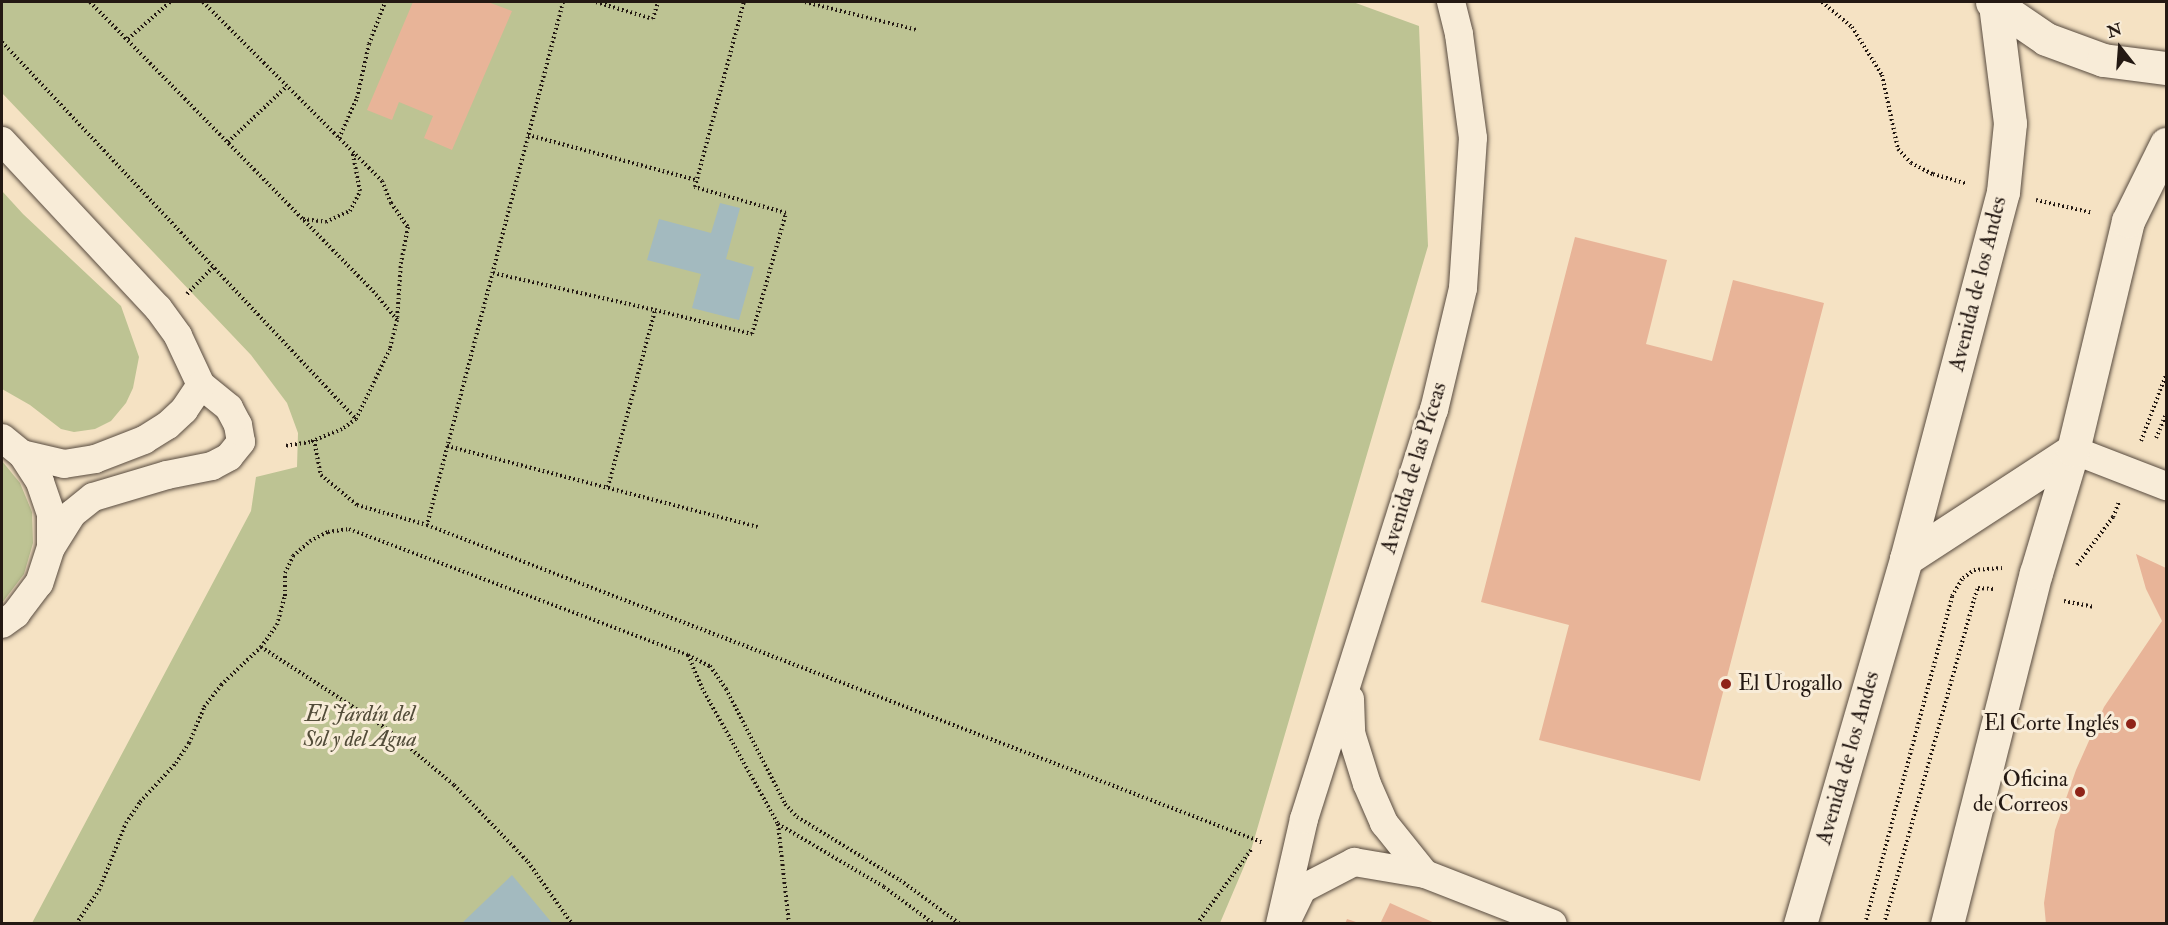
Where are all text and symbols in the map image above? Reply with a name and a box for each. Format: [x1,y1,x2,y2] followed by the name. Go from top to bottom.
[2090,18,2150,78] north arrow
[2105,19,2125,42] text: N
[1944,194,2012,374] street label: Avenida de los Andes
[1375,379,1453,557] street label: Avenida de las Píceas
[1811,668,1885,848] street label: Avenida de los Andes
[1738,671,1842,697] place label: El Urogallo
[1719,677,1733,691] marker: El Urogallo
[303,701,417,752] park label: El Jardín del Sol y del Agua
[1984,711,2119,737] place label: El Corte Inglés
[2124,717,2138,731] marker: El Corte Inglés
[1973,766,2068,818] place label: Oficina de Correos
[2073,785,2087,799] marker: Oficina de Correos

